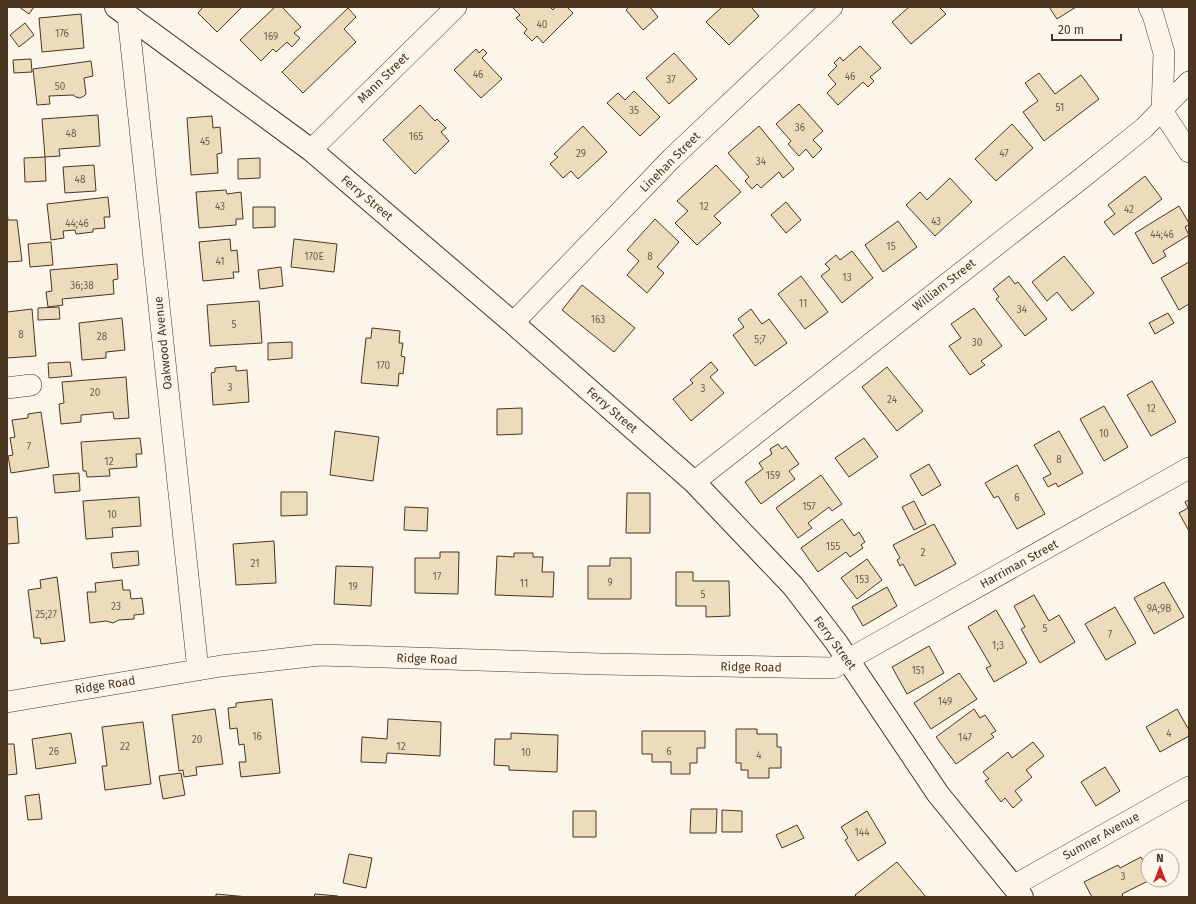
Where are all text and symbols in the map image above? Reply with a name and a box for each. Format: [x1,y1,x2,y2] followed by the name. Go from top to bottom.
[1052,16,1121,42] scale bar
[537,19,548,31] house number: 40
[1058,23,1084,37] text: 20 m
[55,28,69,40] house number: 176
[264,31,278,43] house number: 169
[355,50,412,106] street label: Mann Street
[473,69,483,81] house number: 46
[845,71,855,83] house number: 46
[666,74,676,86] house number: 37
[55,81,66,93] house number: 50
[1056,102,1064,114] house number: 51
[629,105,639,117] house number: 35
[795,122,805,134] house number: 36
[66,128,77,140] house number: 48
[637,129,703,195] street label: Linehan Street
[409,131,423,143] house number: 165
[200,136,210,148] house number: 45
[576,148,586,160] house number: 29
[999,148,1009,160] house number: 47
[756,156,767,168] house number: 34
[338,172,396,224] street label: Ferry Street
[75,174,86,186] house number: 48
[215,201,225,213] house number: 43
[699,201,709,213] house number: 12
[1124,204,1134,216] house number: 42
[931,216,941,228] house number: 43
[65,218,89,230] house number: 44;46
[1150,229,1174,241] house number: 44;46
[886,241,896,253] house number: 15
[304,251,324,263] house number: 170E
[647,251,653,263] house number: 8
[215,256,225,268] house number: 41
[910,256,979,314] street label: William Street
[842,272,852,284] house number: 13
[70,280,94,292] house number: 36;38
[151,296,175,390] street label: Oakwood Avenue
[799,298,807,310] house number: 11
[1017,304,1028,316] house number: 34
[591,314,605,326] house number: 163
[231,319,237,331] house number: 5
[18,329,24,341] house number: 8
[97,331,108,343] house number: 28
[754,334,766,346] house number: 5;7
[972,337,983,349] house number: 30
[376,360,391,372] house number: 170
[228,382,233,394] house number: 3
[701,383,706,395] house number: 3
[584,384,641,436] street label: Ferry Street
[90,387,101,399] house number: 20
[887,394,898,406] house number: 24
[1146,403,1156,415] house number: 12
[1099,428,1109,440] house number: 10
[27,441,32,453] house number: 7
[1056,454,1062,466] house number: 8
[104,456,114,468] house number: 12
[766,470,780,482] house number: 159
[1014,492,1020,504] house number: 6
[802,501,816,513] house number: 157
[107,509,117,521] house number: 10
[978,536,1061,591] street label: Harriman Street
[826,541,840,553] house number: 155
[921,547,926,559] house number: 2
[250,558,260,570] house number: 21
[433,571,442,583] house number: 17
[855,574,869,586] house number: 153
[607,577,613,589] house number: 9
[520,578,528,590] house number: 11
[348,581,358,593] house number: 19
[700,589,706,601] house number: 5
[111,601,121,613] house number: 23
[1147,603,1171,615] house number: 9A;9B
[35,609,57,621] house number: 25;27
[811,613,860,673] street label: Ferry Street
[1042,623,1048,635] house number: 5
[1108,629,1113,641] house number: 7
[992,640,1004,652] house number: 1;3
[396,651,458,667] street label: Ridge Road
[720,659,782,675] street label: Ridge Road
[911,665,925,677] house number: 151
[74,673,136,697] street label: Ridge Road
[938,696,952,708] house number: 149
[1166,728,1172,740] house number: 4
[252,731,262,743] house number: 16
[958,732,972,744] house number: 147
[192,734,203,746] house number: 20
[120,741,130,753] house number: 22
[396,741,406,753] house number: 12
[49,746,59,758] house number: 26
[666,746,672,758] house number: 6
[521,747,531,759] house number: 10
[756,750,762,762] house number: 4
[1060,809,1142,863] street label: Sumner Avenue
[855,827,870,839] house number: 144
[1140,848,1180,888] north arrow
[1156,852,1164,865] text: N
[1121,871,1126,883] house number: 3

